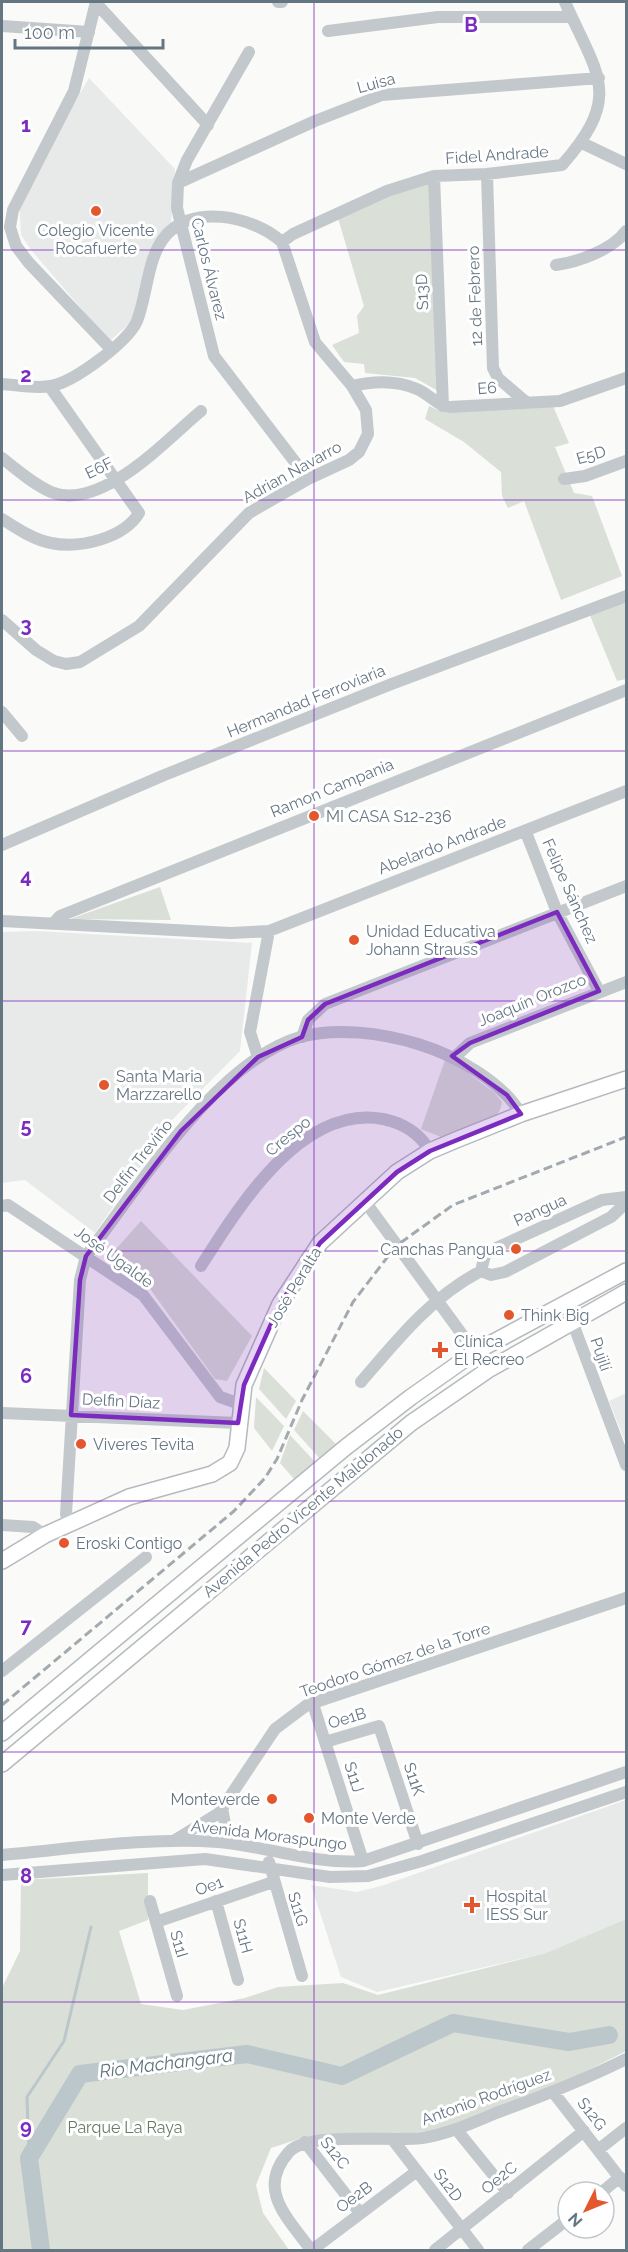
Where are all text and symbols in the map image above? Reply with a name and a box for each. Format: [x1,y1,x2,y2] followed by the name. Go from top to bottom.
[15,12,164,50] scale bar
[464,13,478,37] text: B
[24,22,75,43] text: 100 m
[355,69,397,97] street label: Luisa
[21,113,31,137] text: 1
[445,142,549,168] street label: Fidel Andrade
[89,204,103,218] marker: Colegio Vicente Rocafuerte
[187,216,232,322] street label: Carlos Álvarez
[38,221,154,258] place label: Colegio Vicente Rocafuerte
[464,245,486,347] street label: 12 de Febrero
[412,273,432,311] street label: S13D
[20,363,32,387] text: 2
[477,378,497,398] street label: E6
[239,437,345,507] street label: Adrian Navarro
[574,442,608,468] street label: E5D
[82,453,116,483] street label: E6F
[20,613,32,637] text: 3
[224,660,388,742] street label: Hermandad Ferroviaria
[268,755,396,821] street label: Ramon Campania
[326,807,452,826] place label: MI CASA S12-236
[307,809,321,823] marker: MI CASA S12-236
[375,812,509,878] street label: Abelardo Andrade
[538,836,602,946] street label: Felipe Sánchez
[20,864,32,888] text: 4
[366,922,496,959] place label: Unidad Educativa Johann Strauss
[347,933,361,947] marker: Unidad Educativa Johann Strauss
[475,970,589,1030] street label: Joaquín Orozco
[116,1067,202,1104] place label: Santa Maria Marzzarello
[97,1078,111,1092] marker: Santa Maria Marzzarello
[261,1112,315,1160] street label: Crespo
[20,1114,32,1138] text: 5
[100,1116,176,1206] street label: Delfín Treviño
[511,1190,569,1230] street label: Pangua
[71,1222,157,1292] street label: José Ugalde
[380,1240,504,1259] place label: Canchas Pangua
[509,1242,523,1256] marker: Canchas Pangua
[263,1243,325,1331] street label: José Peralta
[521,1306,590,1325] place label: Think Big
[502,1308,516,1322] marker: Think Big
[454,1332,524,1369] place label: Clínica El Recreo
[586,1335,616,1374] street label: Pujilí
[431,1341,449,1359] marker: Clínica El Recreo
[20,1364,32,1388] text: 6
[81,1389,161,1413] street label: Delfin Díaz
[199,1423,407,1601] street label: Avenida Pedro Vicente Maldonado
[93,1435,194,1454] place label: Viveres Tevita
[74,1437,88,1451] marker: Viveres Tevita
[76,1534,182,1553] place label: Eroski Contigo
[57,1536,71,1550] marker: Eroski Contigo
[20,1614,32,1638] text: 7
[297,1618,493,1702] street label: Teodoro Gómez de la Torre
[326,1703,368,1733] street label: Oe1B
[340,1759,368,1795] street label: S11J
[400,1760,428,1799] street label: S11K
[171,1790,260,1809] place label: Monteverde
[265,1792,279,1806] marker: Monteverde
[321,1809,416,1828] place label: Monte Verde
[302,1811,316,1825] marker: Monte Verde
[190,1816,348,1854] street label: Avenida Moraspungo
[20,1864,32,1888] text: 8
[193,1872,226,1900] street label: Oe1
[486,1887,548,1924] place label: Hospital IESS Sur
[284,1890,312,1928] street label: S11G
[463,1896,481,1914] marker: Hospital IESS Sur
[229,1917,257,1955] street label: S11H
[166,1928,192,1960] street label: S11I
[98,2044,234,2082] water label: Rio Machangara
[419,2065,554,2129] street label: Antonio Rodríguez
[573,2094,611,2134] street label: S12G
[20,2115,32,2139] text: 9
[68,2118,182,2137] park label: Parque La Raya
[316,2133,354,2173] street label: S12C
[477,2158,521,2198] street label: Oe2C
[429,2165,467,2205] street label: S12D
[332,2177,376,2217] street label: Oe2B
[556,2180,616,2240] north arrow
[564,2209,587,2231] text: N

